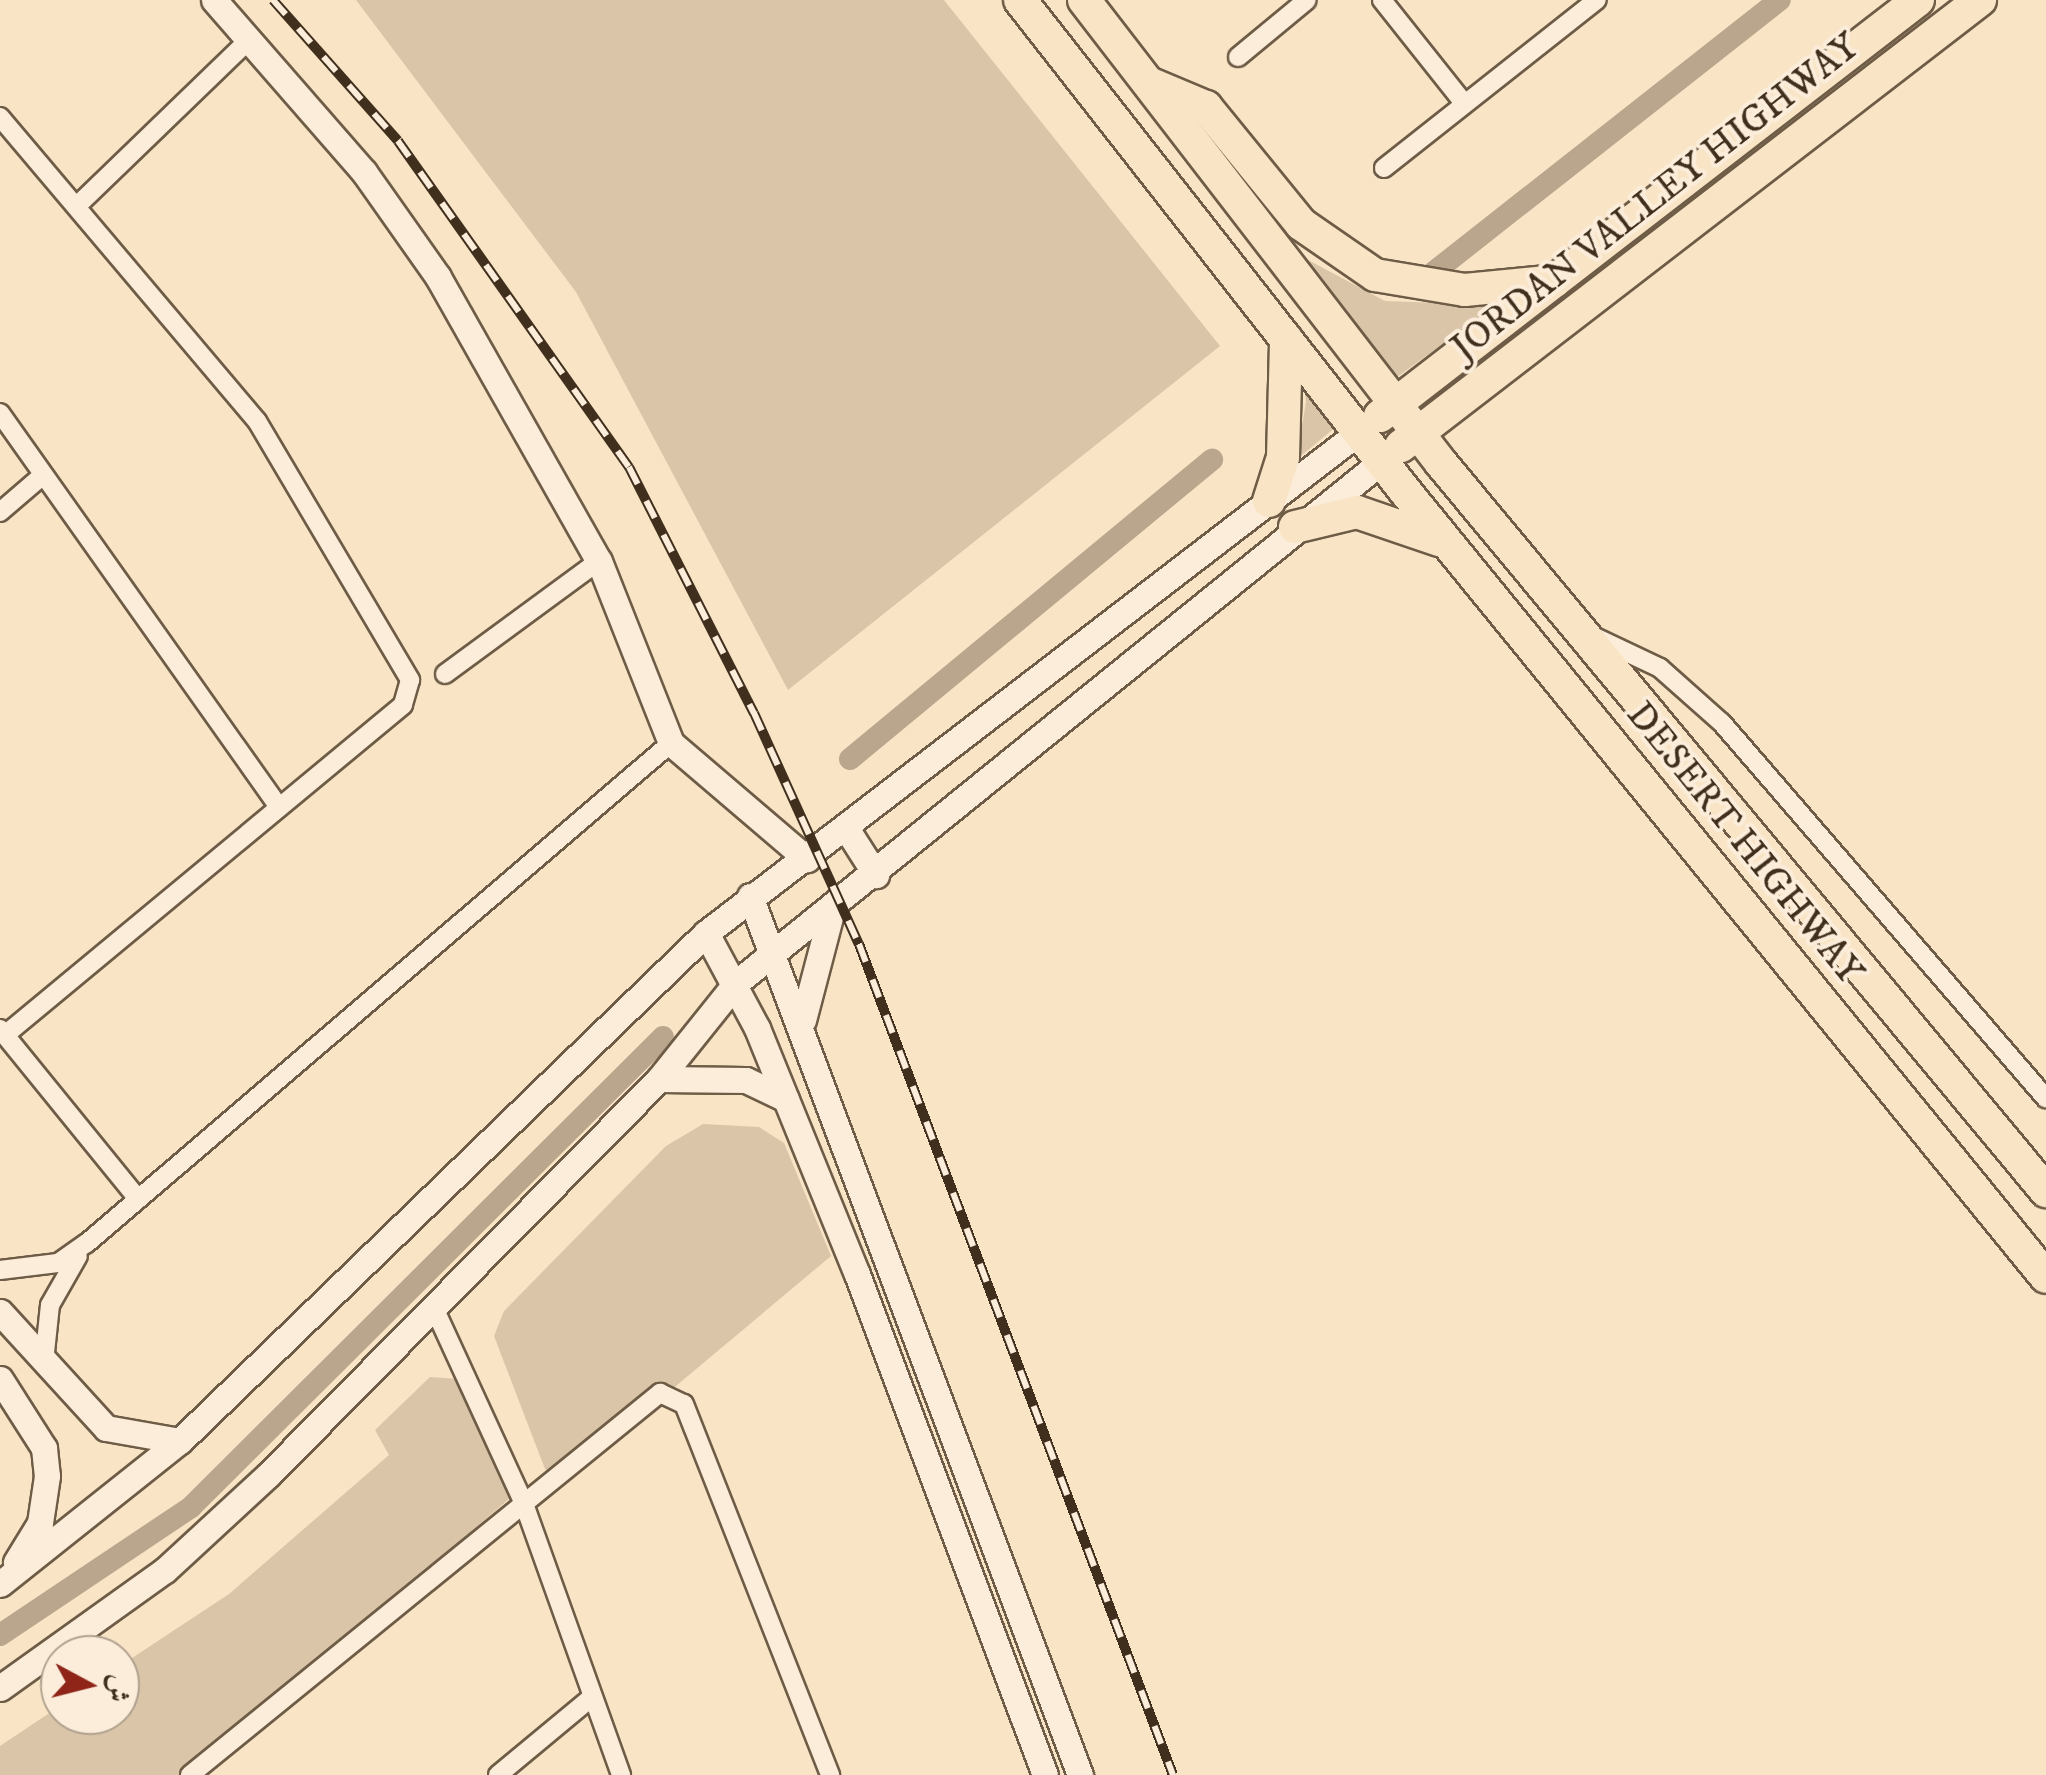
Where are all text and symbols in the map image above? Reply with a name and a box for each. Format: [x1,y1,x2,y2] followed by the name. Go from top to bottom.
[1443,25,1869,371] street label: JORDAN VALLEY HIGHWAY
[1616,693,1872,995] street label: DESERT HIGHWAY
[40,1635,140,1735] north arrow
[99,1673,137,1704] text: ش

